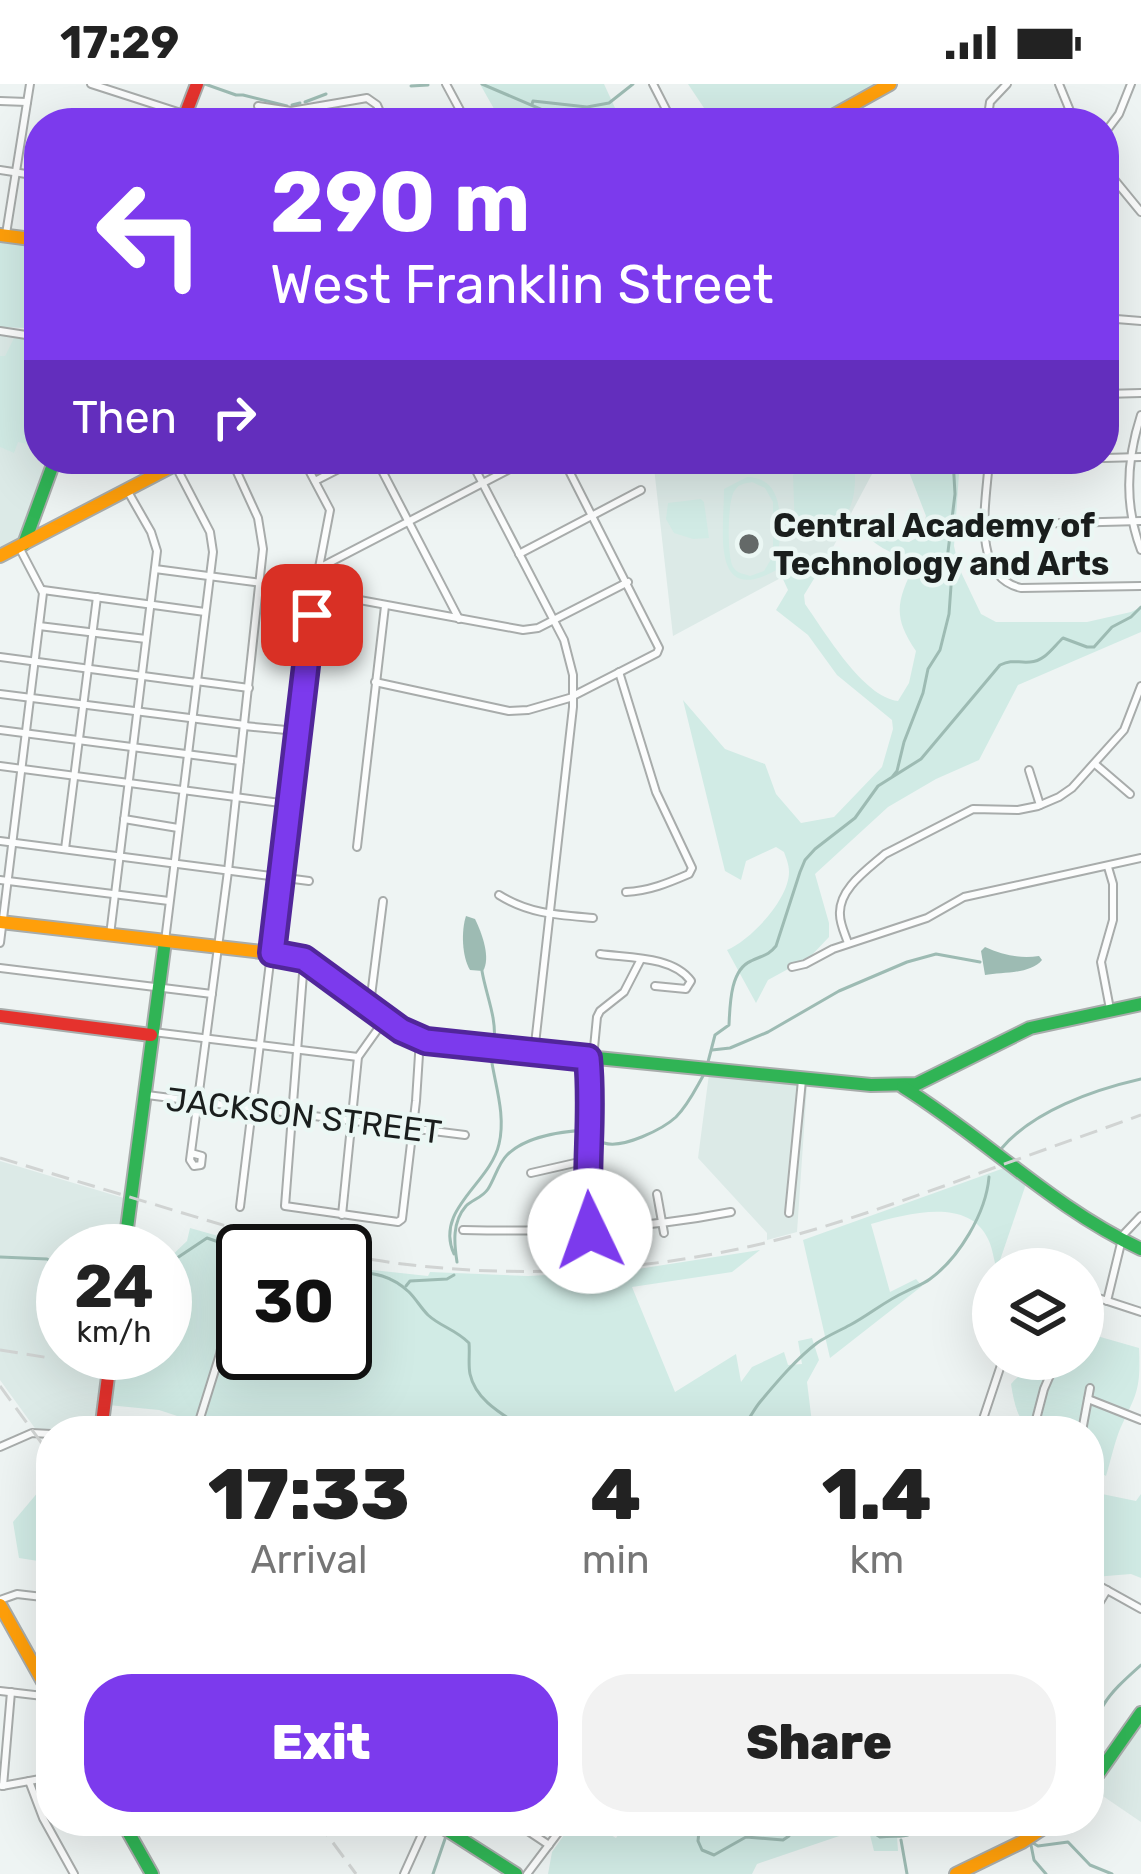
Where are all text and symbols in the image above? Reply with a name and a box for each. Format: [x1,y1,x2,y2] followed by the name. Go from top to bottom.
[60,16,179,69] text: 17:29
[270,152,530,252] text: 290 m
[72,156,228,312] icon: left
[270,253,774,317] text: West Franklin Street
[201,384,267,450] icon: right
[72,391,177,444] text: Then
[773,506,1109,583] place label: Central Academy of Technology and Arts
[736,531,762,557] marker: Central Academy of Technology and Arts
[261,564,363,666] pin
[279,582,345,648] icon: arrive
[164,1079,444,1152] street label: JACKSON STREET
[527,1168,653,1294] position arrow
[216,1224,372,1380] speed limit sign: 30
[972,1248,1104,1380] map controls
[972,1248,1104,1380] button: layers
[74,1251,154,1322] text: 24
[77,1314,151,1350] text: km/h
[208,1452,410,1537] text: 17:33
[590,1452,641,1537] text: 4
[822,1452,932,1537] text: 1.4
[250,1537,367,1583] text: Arrival
[582,1537,650,1583] text: min
[849,1537,904,1583] text: km
[84,1674,558,1812] button: Exit
[582,1674,1056,1812] button: Share

